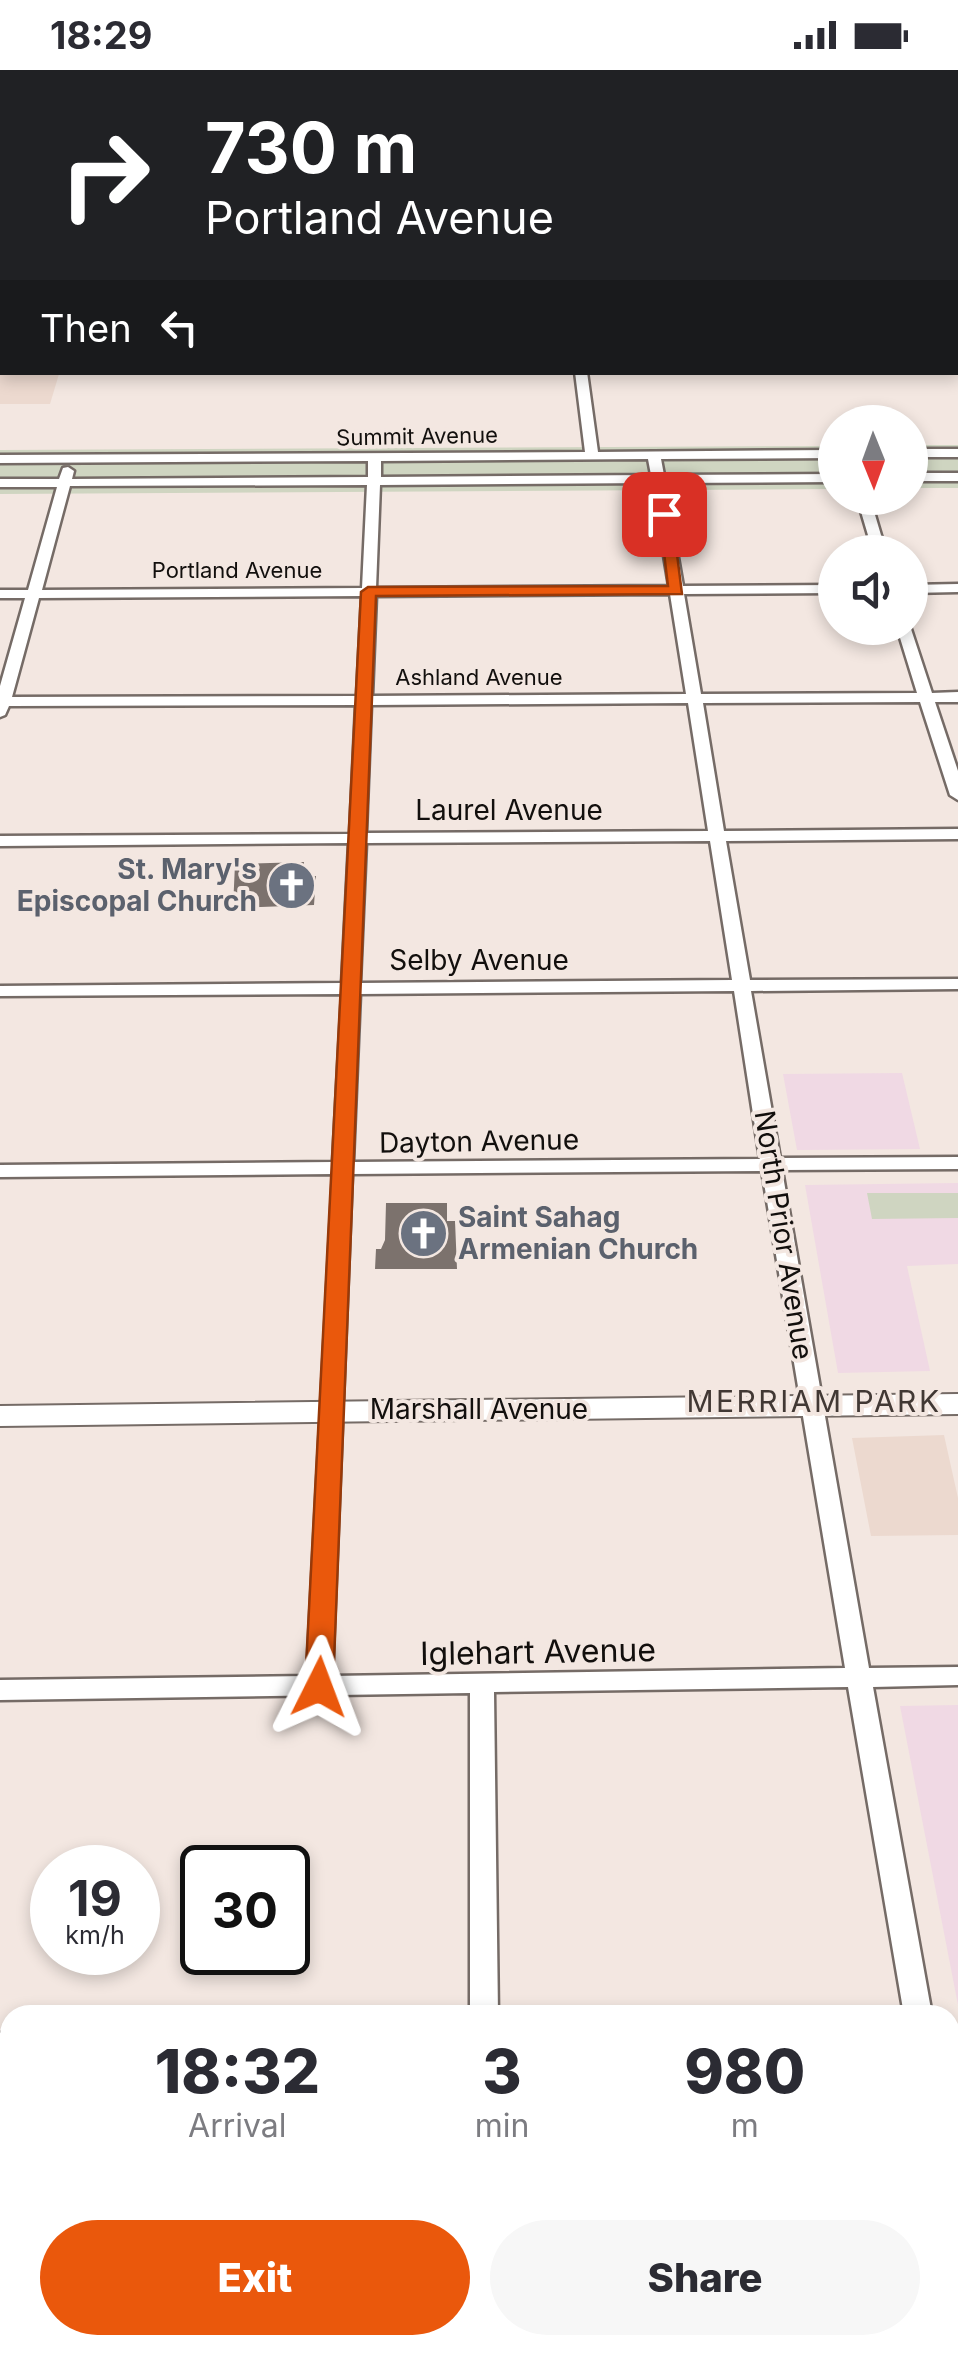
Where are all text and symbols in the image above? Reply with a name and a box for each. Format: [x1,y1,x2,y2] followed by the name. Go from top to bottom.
[50,12,152,58] text: 18:29
[205,105,417,190] text: 730 m
[40,110,170,240] icon: right
[205,190,554,245] text: Portland Avenue
[152,300,207,355] icon: left
[40,305,132,351] text: Then
[818,405,928,515] north arrow
[818,405,928,645] map controls
[336,422,498,450] street label: Summit Avenue
[622,472,707,557] pin
[637,487,692,542] icon: arrive
[818,535,928,645] button: sound
[152,557,322,583] street label: Portland Avenue
[395,664,563,690] street label: Ashland Avenue
[415,793,603,827] street label: Laurel Avenue
[17,852,257,918] place label: St. Mary's Episcopal Church
[266,859,318,911] church icon: St. Mary's Episcopal Church
[389,943,569,977] street label: Selby Avenue
[748,1108,820,1362] street label: North Prior Avenue
[379,1122,579,1160] street label: Dayton Avenue
[458,1200,698,1266] place label: Saint Sahag Armenian Church
[397,1207,449,1259] church icon: Saint Sahag Armenian Church
[686,1383,942,1419] district label: MERRIAM PARK
[370,1392,588,1426] street label: Marshall Avenue
[420,1630,656,1673] street label: Iglehart Avenue
[267,1635,371,1739] position arrow
[180,1845,310,1975] speed limit sign: 30
[68,1868,122,1928] text: 19
[65,1920,125,1950] text: km/h
[155,2035,320,2107] text: 18:32
[482,2035,522,2107] text: 3
[684,2035,805,2107] text: 980
[188,2106,287,2145] text: Arrival
[475,2106,529,2145] text: min
[731,2106,759,2145] text: m
[40,2220,470,2335] button: Exit
[490,2220,920,2335] button: Share

